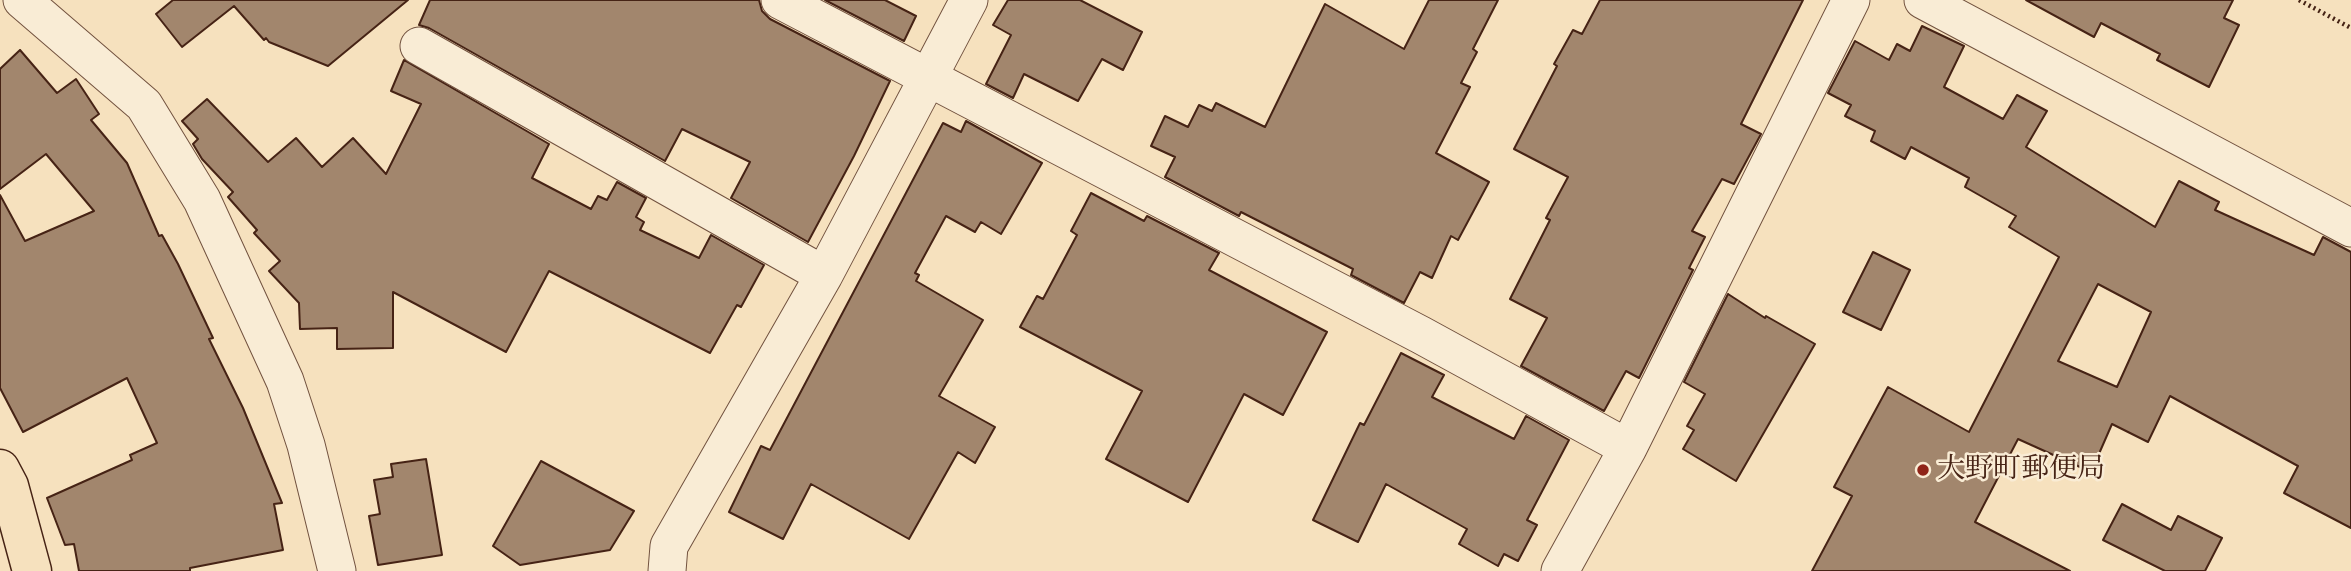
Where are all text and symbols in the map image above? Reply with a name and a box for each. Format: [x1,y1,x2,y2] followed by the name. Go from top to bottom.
[1937,453,2105,487] place label: 大野町郵便局
[1915,462,1931,478] marker: 大野町郵便局

